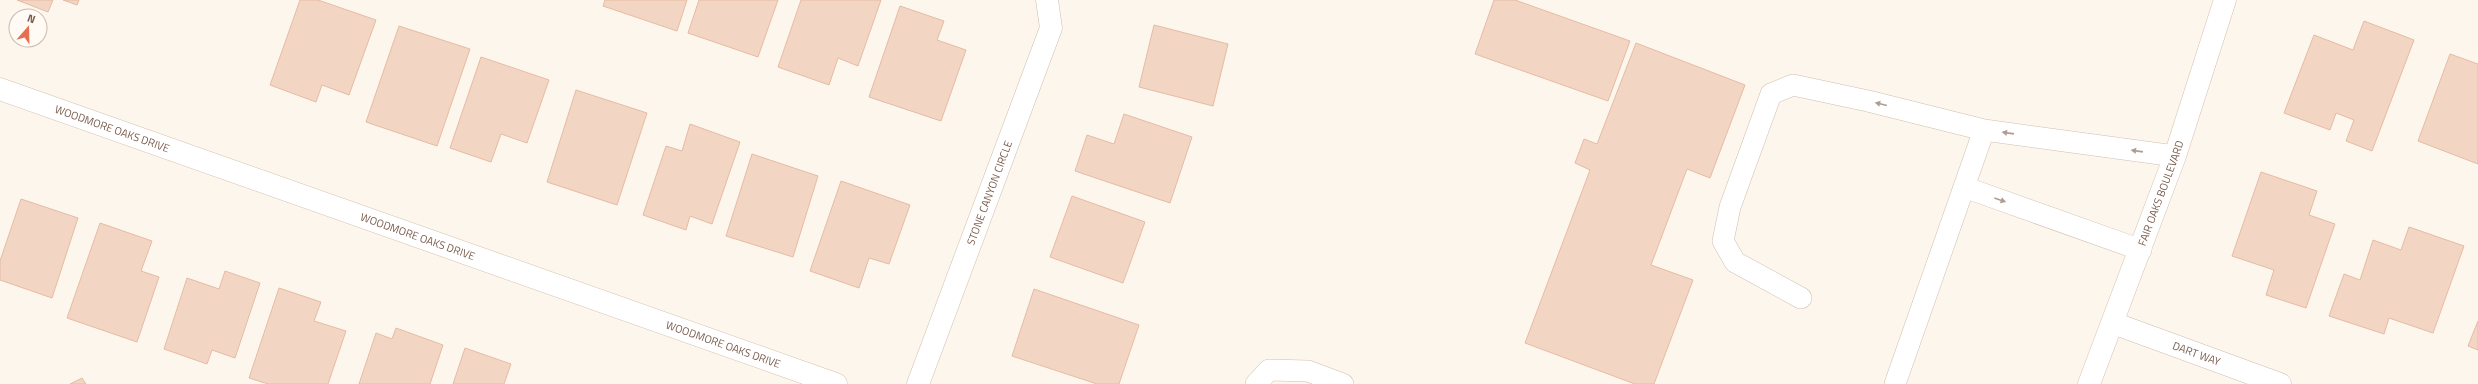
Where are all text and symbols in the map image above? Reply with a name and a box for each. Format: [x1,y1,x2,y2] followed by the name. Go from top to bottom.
[8,8,48,48] north arrow
[25,10,38,27] text: N
[53,101,172,156] street label: WOODMORE OAKS DRIVE
[1875,101,1887,107] one-way arrow
[2002,130,2014,136] one-way arrow
[963,138,1016,247] street label: STONE CANYON CIRCLE
[2134,138,2187,248] street label: FAIR OAKS BOULEVARD
[2130,148,2143,154] one-way arrow
[1995,198,2007,204] one-way arrow
[358,209,477,264] street label: WOODMORE OAKS DRIVE
[664,317,783,372] street label: WOODMORE OAKS DRIVE
[2170,337,2223,370] street label: DART WAY

